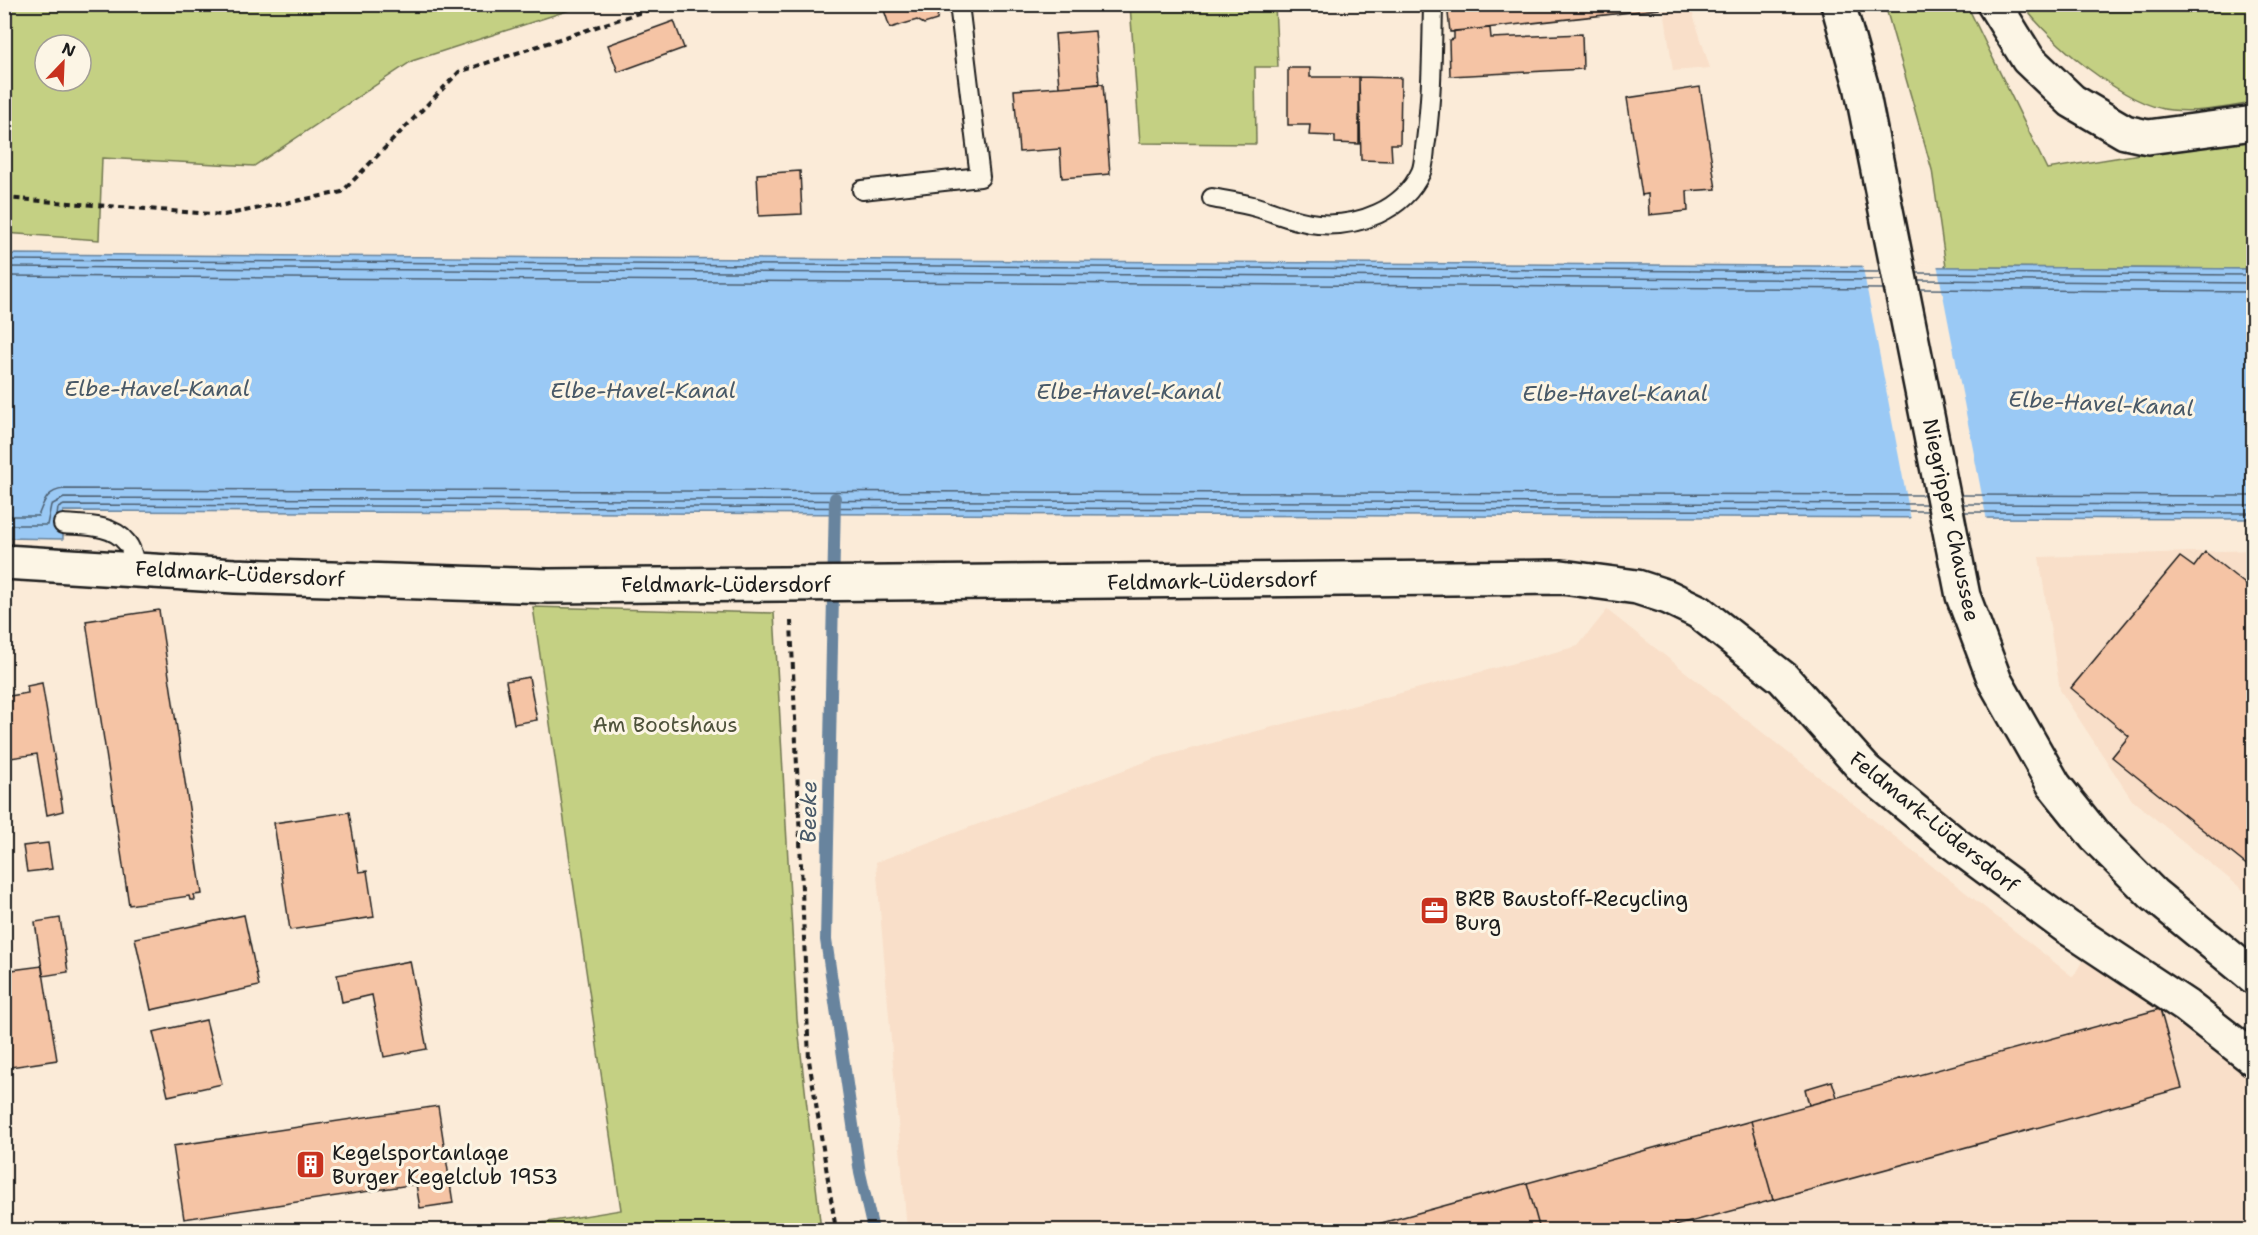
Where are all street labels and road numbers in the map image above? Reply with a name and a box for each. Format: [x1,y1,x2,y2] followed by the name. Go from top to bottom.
[1916,416,1986,624] street label: Niegripper Chaussee
[134,555,346,593] street label: Feldmark-Lüdersdorf
[1107,565,1318,597] street label: Feldmark-Lüdersdorf
[621,571,831,599] street label: Feldmark-Lüdersdorf
[1844,745,2025,899] street label: Feldmark-Lüdersdorf

